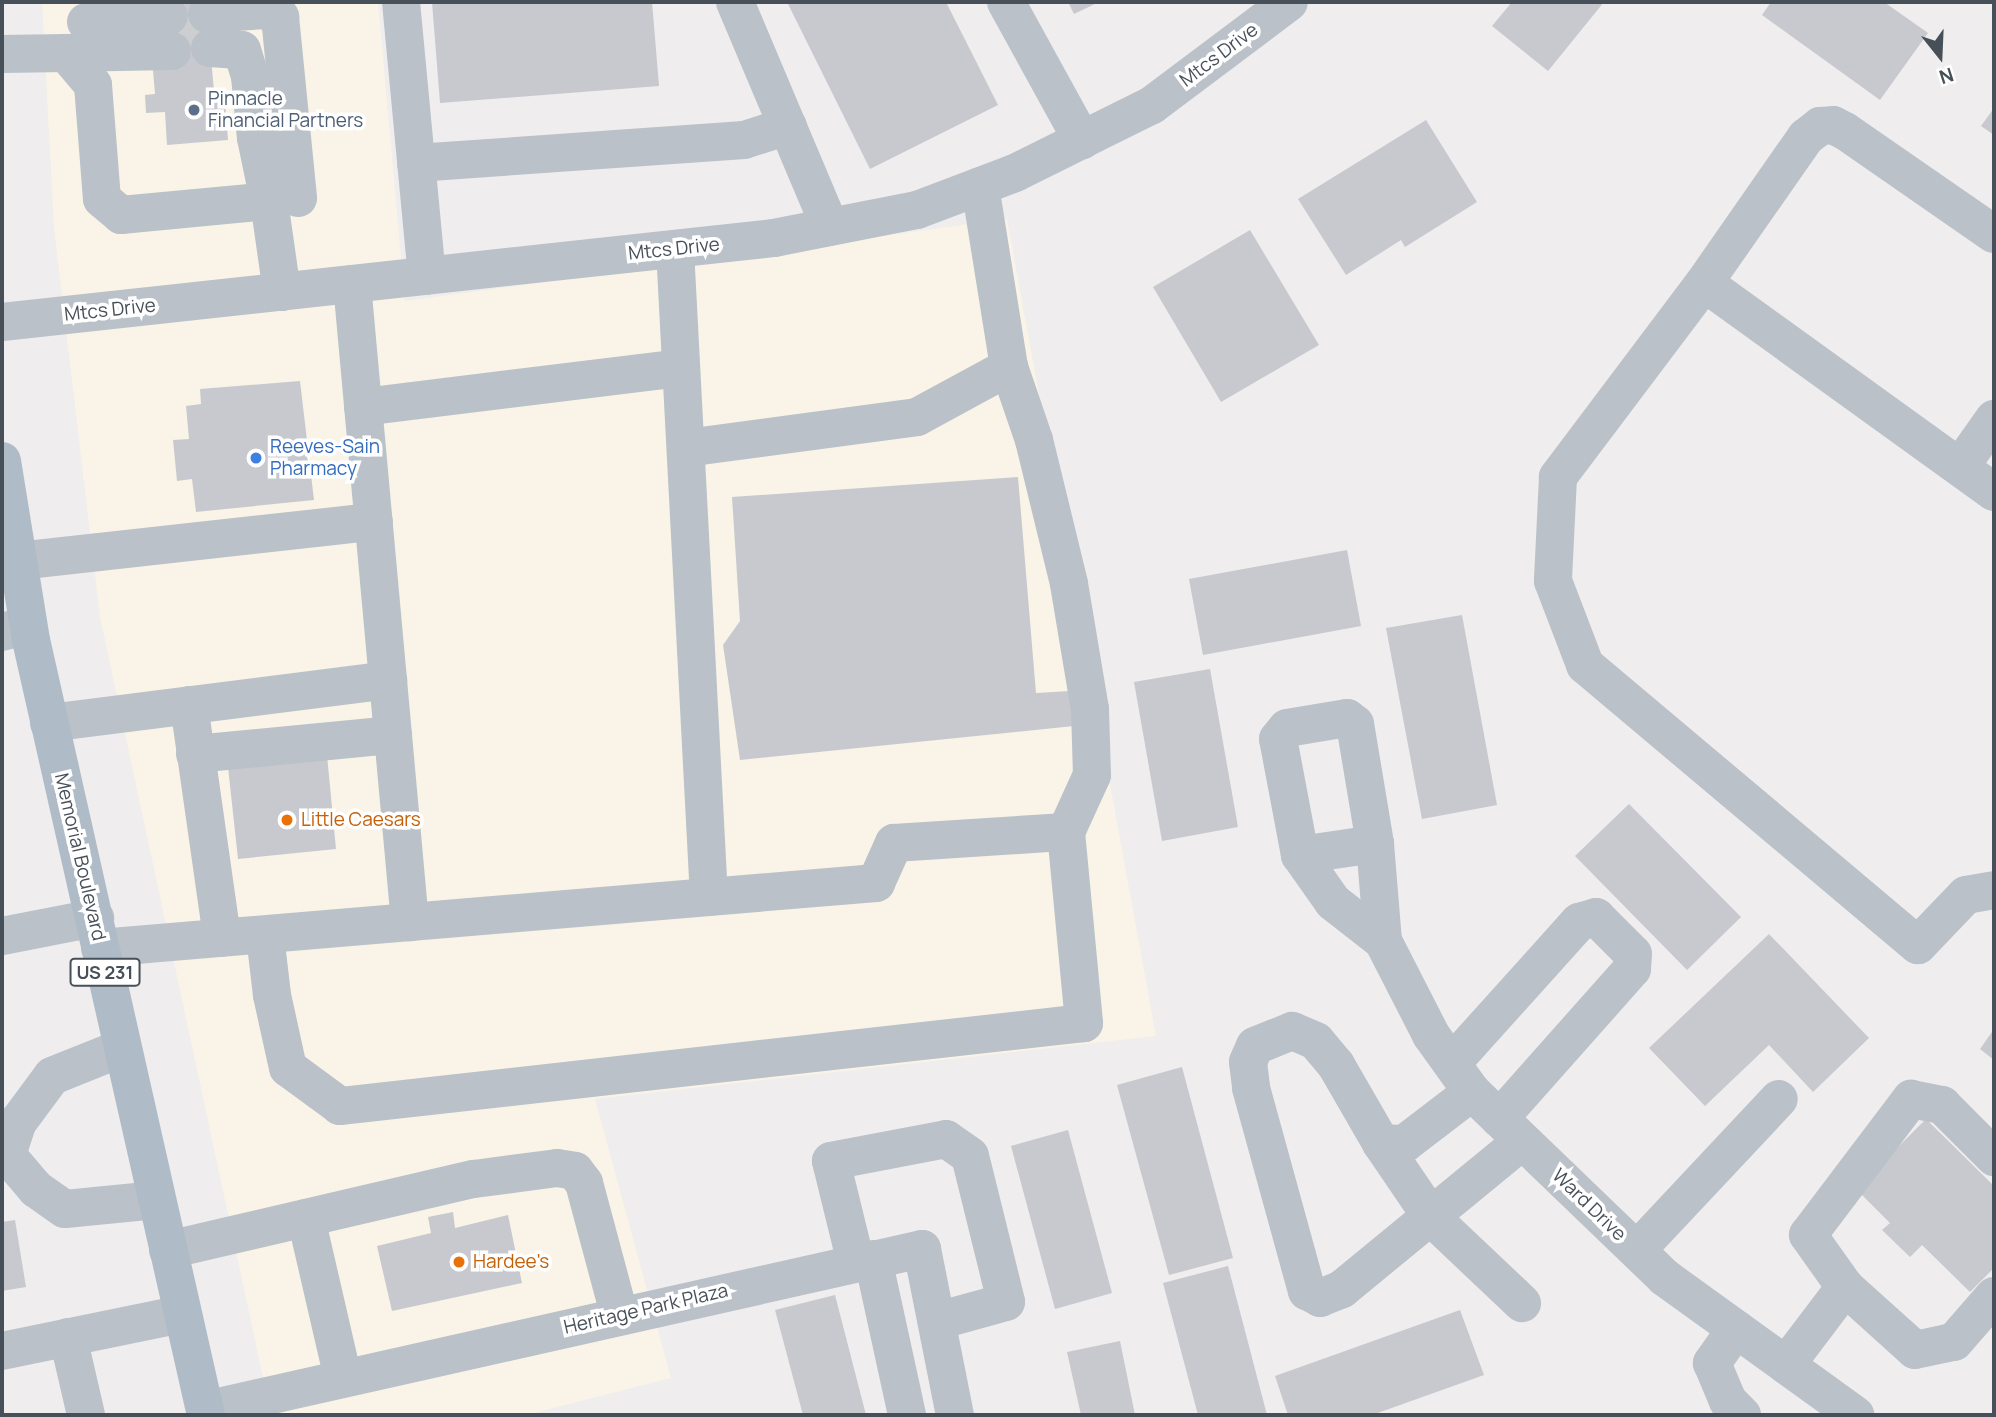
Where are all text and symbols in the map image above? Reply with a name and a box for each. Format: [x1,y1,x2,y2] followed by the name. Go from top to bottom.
[1175,18,1263,92] street label: Mtcs Drive
[1905,21,1975,91] north arrow
[1936,61,1957,90] text: N
[208,88,363,132] place label: Pinnacle Financial Partners
[186,102,202,118] marker: Pinnacle Financial Partners
[627,233,721,265] street label: Mtcs Drive
[63,294,157,326] street label: Mtcs Drive
[270,436,380,480] place label: Reeves-Sain Pharmacy
[248,450,264,466] marker: Reeves-Sain Pharmacy
[50,771,110,943] street label: Memorial Boulevard
[301,809,421,831] place label: Little Caesars
[279,812,295,828] marker: Little Caesars
[68,958,142,987] road number: US 231
[1547,1164,1631,1246] street label: Ward Drive
[473,1251,549,1273] place label: Hardee's
[451,1254,467,1270] marker: Hardee's
[562,1279,730,1339] street label: Heritage Park Plaza

